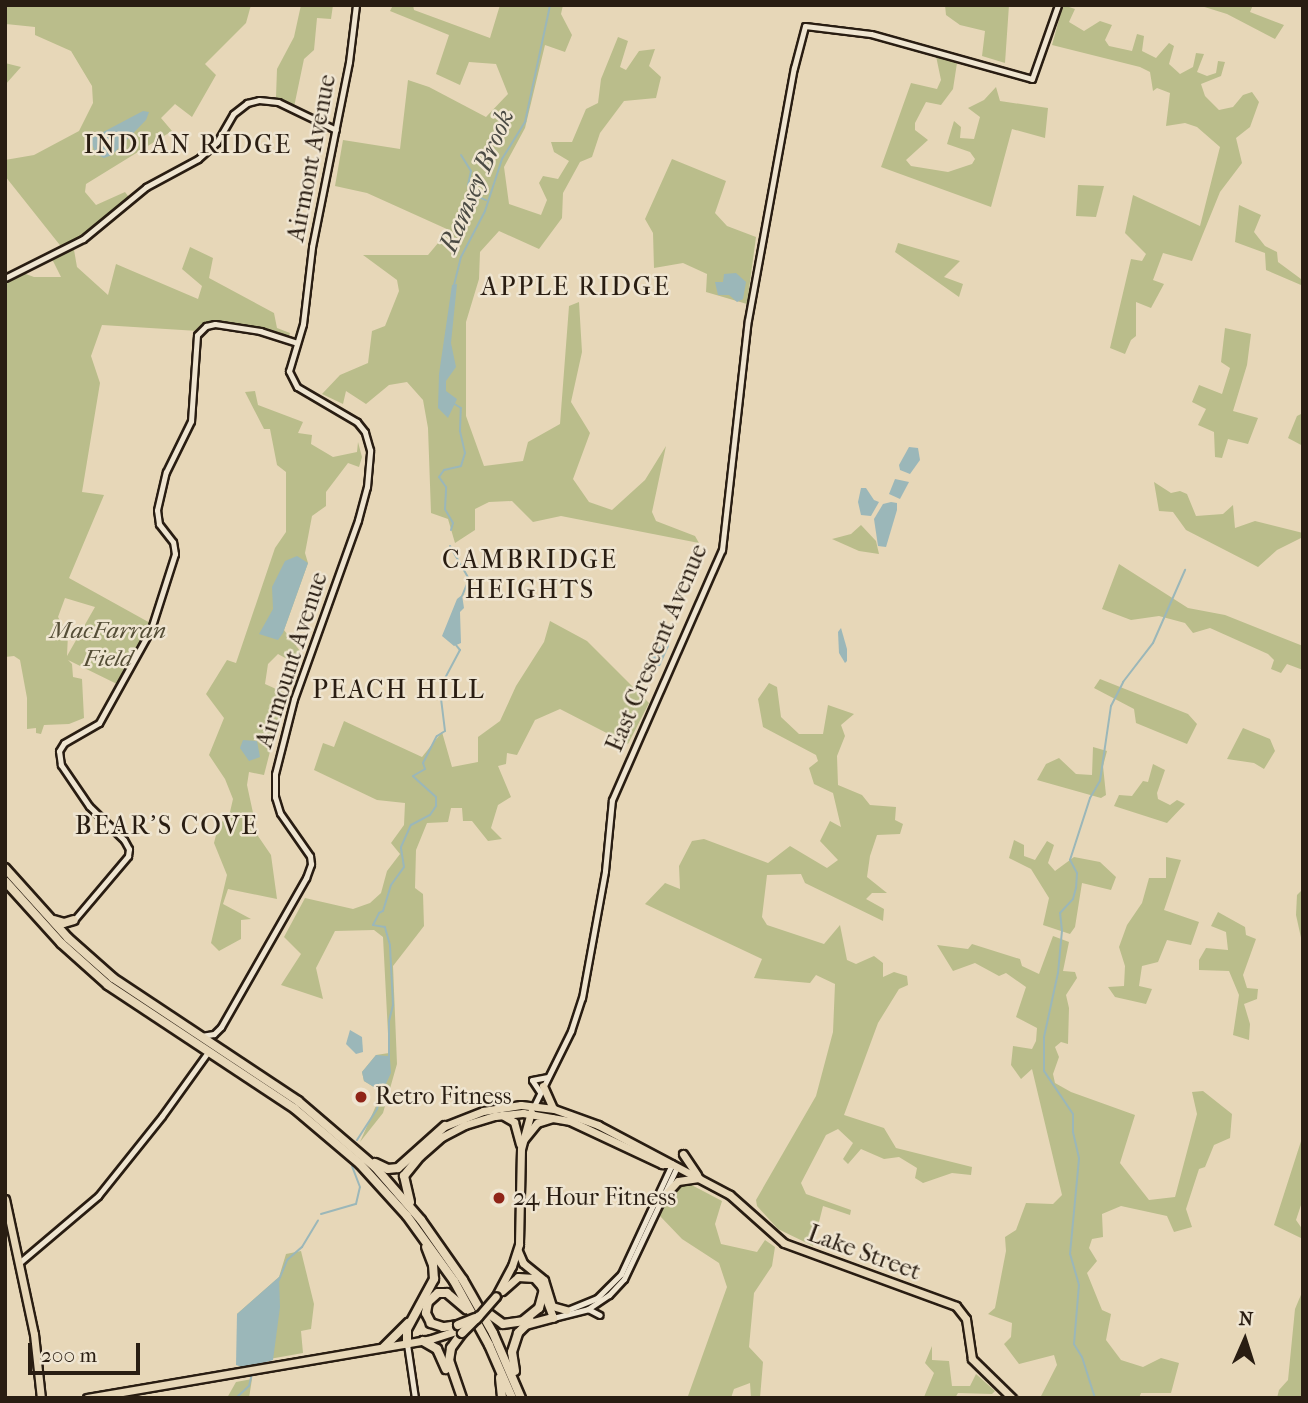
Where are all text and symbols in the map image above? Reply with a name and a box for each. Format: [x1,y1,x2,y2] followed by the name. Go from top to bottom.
[282,72,342,244] street label: Airmont Avenue
[433,105,521,257] water label: Ramsey Brook
[85,129,291,161] district label: INDIAN RIDGE
[482,271,670,303] district label: APPLE RIDGE
[600,540,714,756] street label: East Crescent Avenue
[443,544,617,606] district label: CAMBRIDGE HEIGHTS
[250,568,334,752] street label: Airmount Avenue
[50,617,166,673] park label: MacFarran Field
[314,674,484,706] district label: PEACH HILL
[76,810,258,842] district label: BEAR'S COVE
[375,1083,512,1111] place label: Retro Fitness
[353,1089,369,1105] marker: Retro Fitness
[513,1184,676,1212] place label: 24 Hour Fitness
[491,1190,507,1206] marker: 24 Hour Fitness
[804,1219,924,1287] street label: Lake Street
[1210,1305,1280,1375] north arrow
[1238,1308,1254,1330] text: N
[32,1330,144,1374] scale bar
[41,1343,97,1367] text: 200 m

